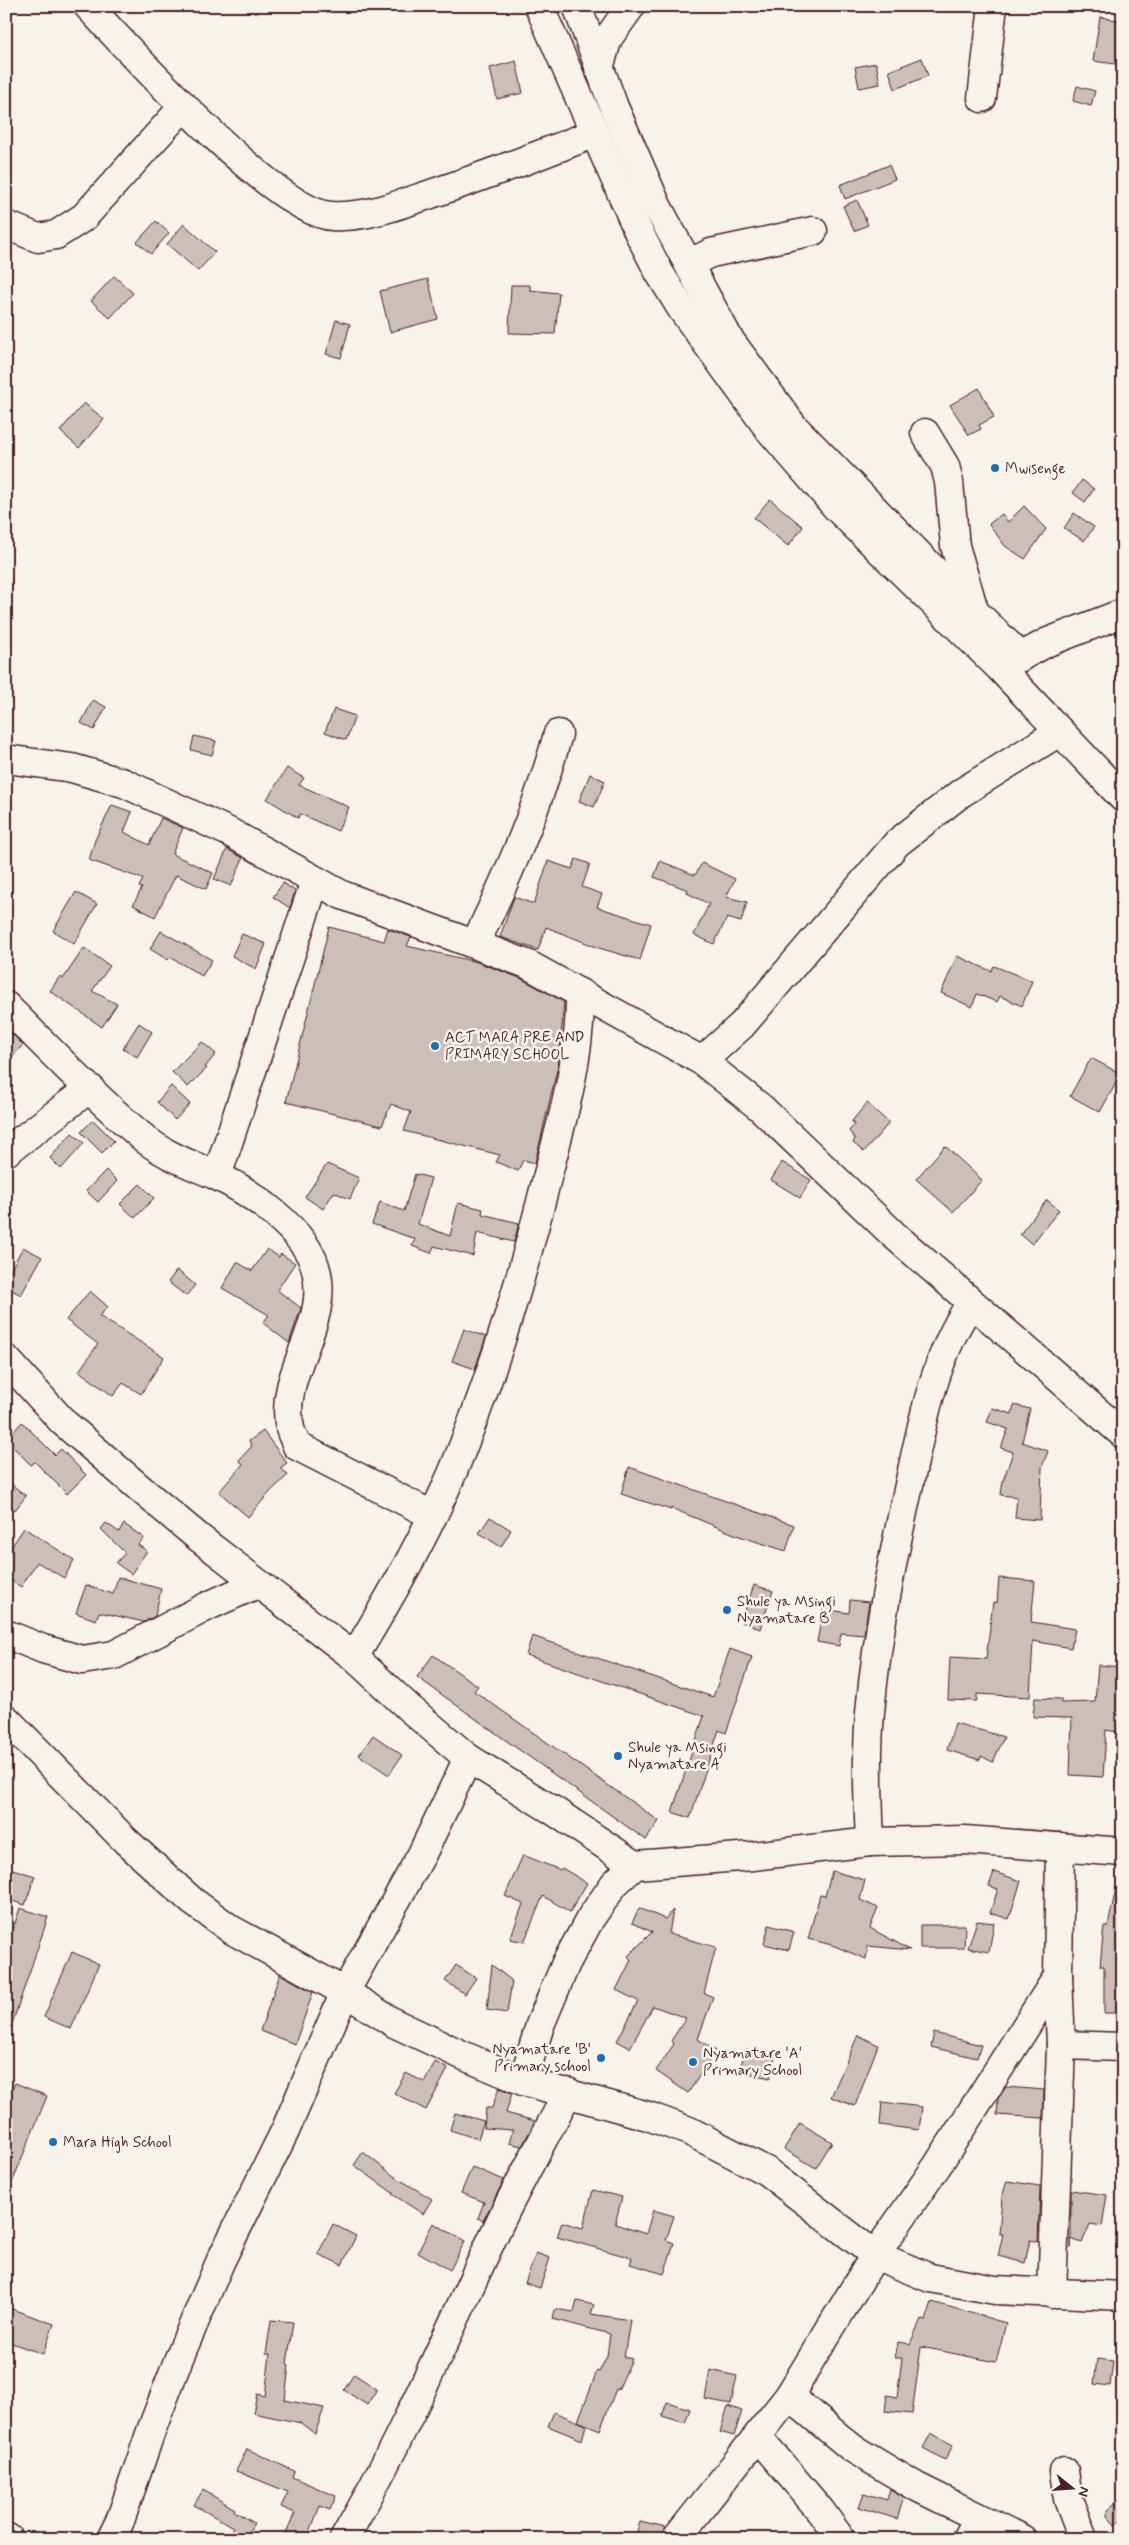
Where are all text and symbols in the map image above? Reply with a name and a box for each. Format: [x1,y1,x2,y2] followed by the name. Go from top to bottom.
[1005,459,1066,480] place label: Mwisenge
[989,462,1001,474] marker: Mwisenge
[445,1028,584,1065] place label: ACT MARA PRE AND PRIMARY SCHOOL
[429,1040,441,1052] marker: ACT MARA PRE AND PRIMARY SCHOOL
[737,1592,836,1629] place label: Shule ya Msingi Nyamatare B
[721,1604,733,1616] marker: Shule ya Msingi Nyamatare B
[628,1738,727,1775] place label: Shule ya Msingi Nyamatare A
[612,1750,624,1762] marker: Shule ya Msingi Nyamatare A
[492,2040,591,2077] place label: Nyamatare 'B' Primary school
[703,2044,802,2081] place label: Nyamatare 'A' Primary School
[595,2052,607,2064] marker: Nyamatare 'B' Primary school
[687,2056,699,2068] marker: Nyamatare 'A' Primary School
[63,2133,172,2153] place label: Mara High School
[47,2136,59,2148] marker: Mara High School
[1046,2462,1096,2512] north arrow
[1074,2484,1093,2499] text: N

